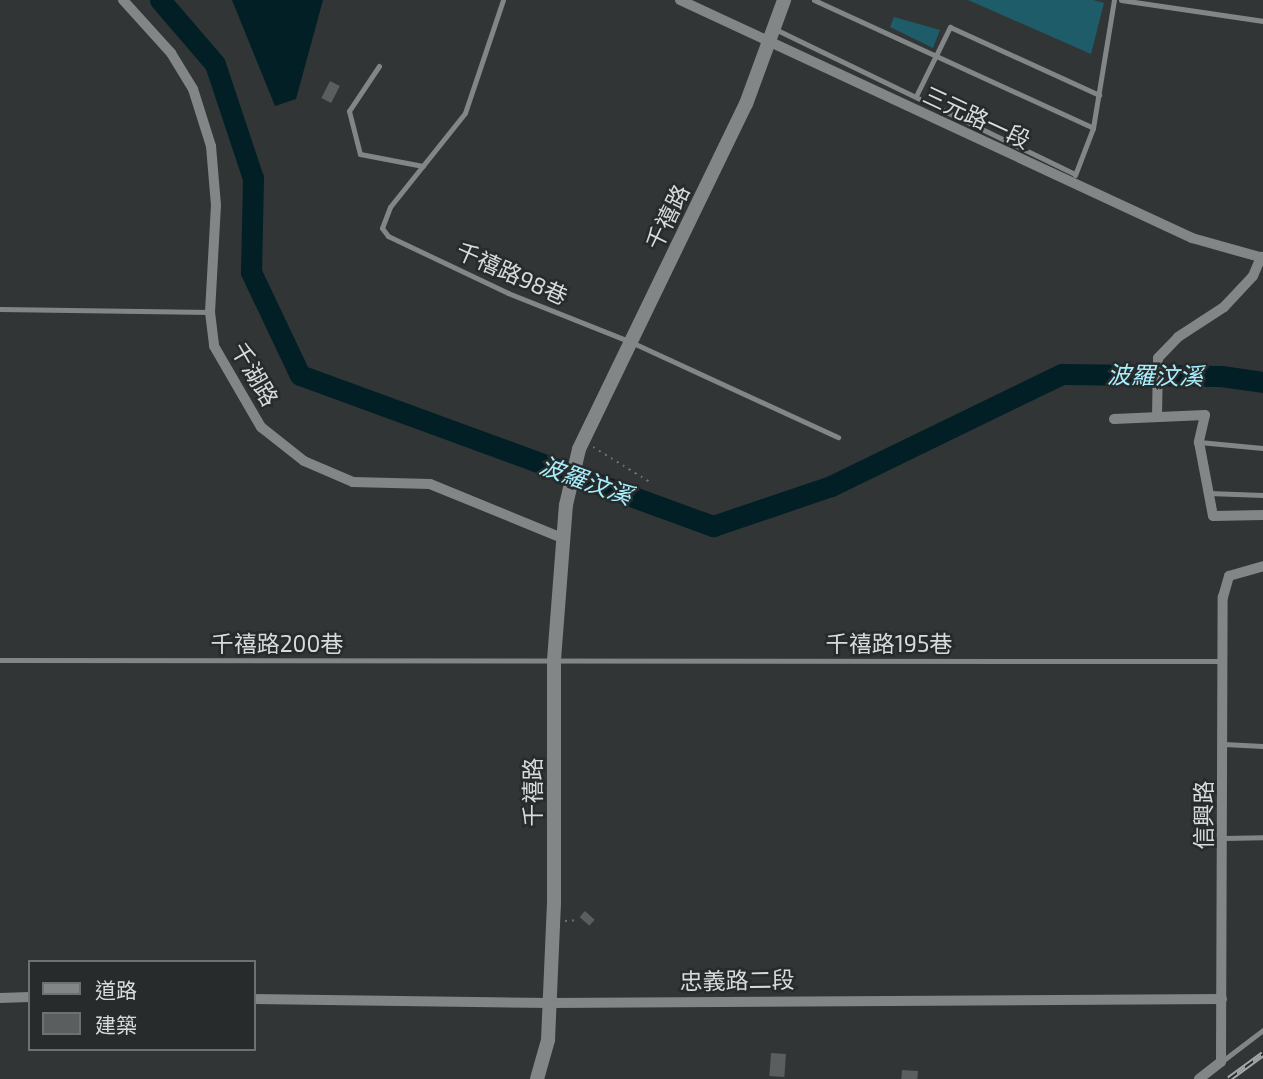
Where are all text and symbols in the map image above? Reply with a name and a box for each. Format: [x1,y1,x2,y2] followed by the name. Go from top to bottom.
[919,80,1035,154] street label: 三元路一段
[639,180,695,254] street label: 千禧路
[452,236,572,310] street label: 千禧路98巷
[226,337,284,411] street label: 千湖路
[1107,360,1203,390] water label: 波羅汶溪
[536,450,636,510] water label: 波羅汶溪
[211,629,343,657] street label: 千禧路200巷
[826,629,952,657] street label: 千禧路195巷
[518,758,546,826] street label: 千禧路
[1189,781,1217,849] street label: 信興路
[28,960,256,1051] legend
[679,965,795,995] street label: 忠義路二段
[95,977,137,1002] text: 道路
[95,1012,137,1037] text: 建築

